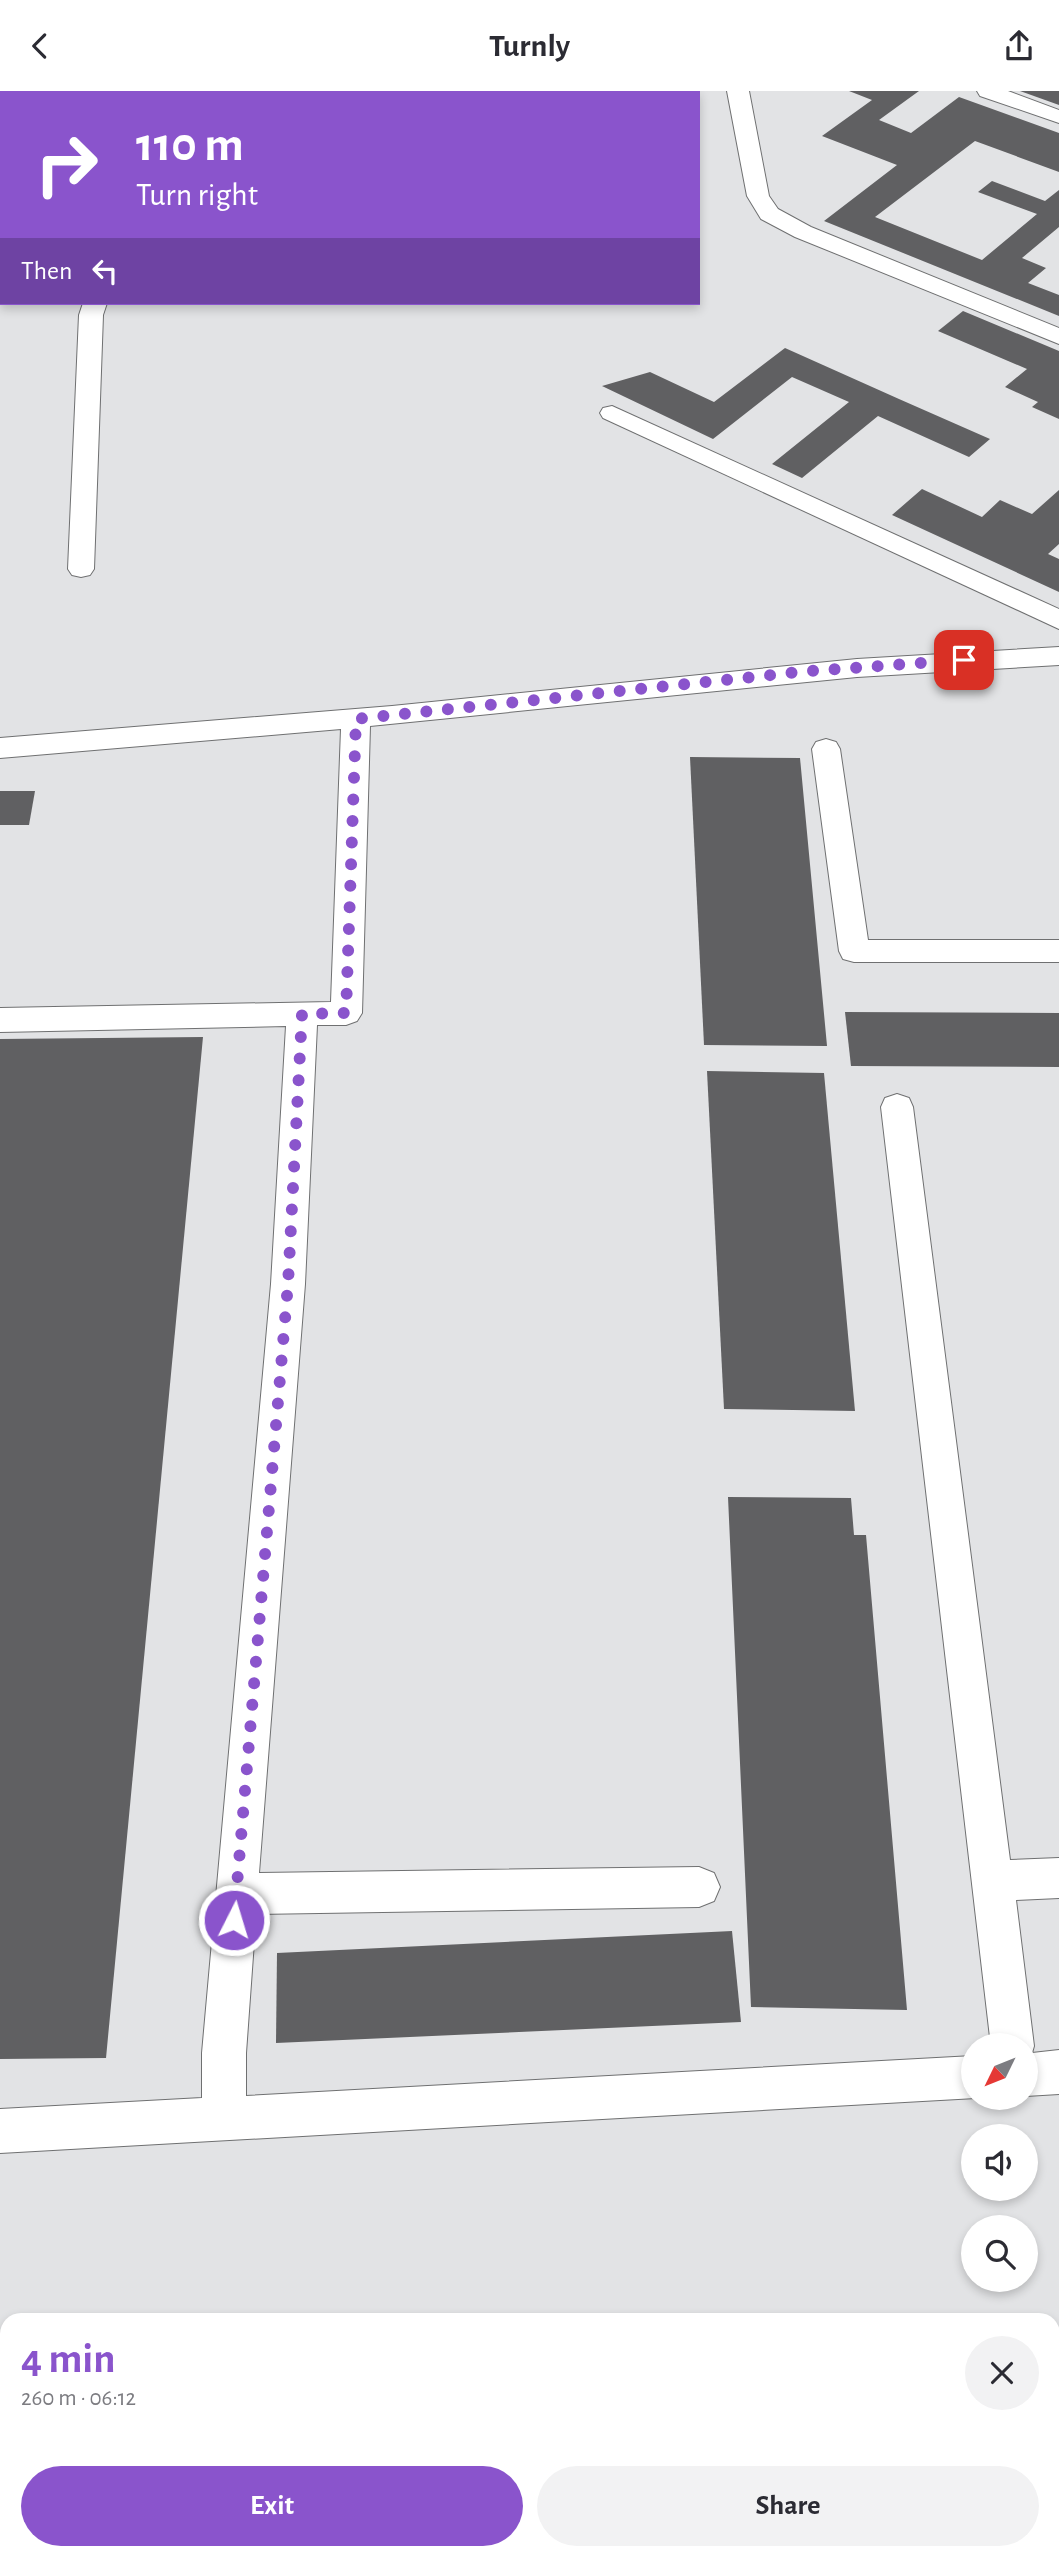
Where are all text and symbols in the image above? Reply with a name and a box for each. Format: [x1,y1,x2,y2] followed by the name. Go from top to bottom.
[21,27,59,65] icon: back
[1000,27,1038,65] icon: share
[489,30,570,62] text: Turnly
[21,119,112,210] icon: right
[136,121,244,170] text: 110 m
[136,179,258,211] text: Turn right
[86,252,124,290] icon: left
[21,258,72,284] text: Then
[934,630,994,690] pin
[945,641,983,679] icon: arrive
[197,1883,271,1957] position arrow
[961,2033,1038,2111] north arrow
[961,2033,1038,2292] map controls
[961,2124,1038,2201] button: sound
[961,2215,1038,2292] button: search
[965,2336,1039,2410] button: close
[21,2338,116,2380] text: 4 min
[21,2387,136,2410] text: 260 m · 06:12
[21,2466,523,2546] button: Exit
[537,2466,1039,2546] button: Share

